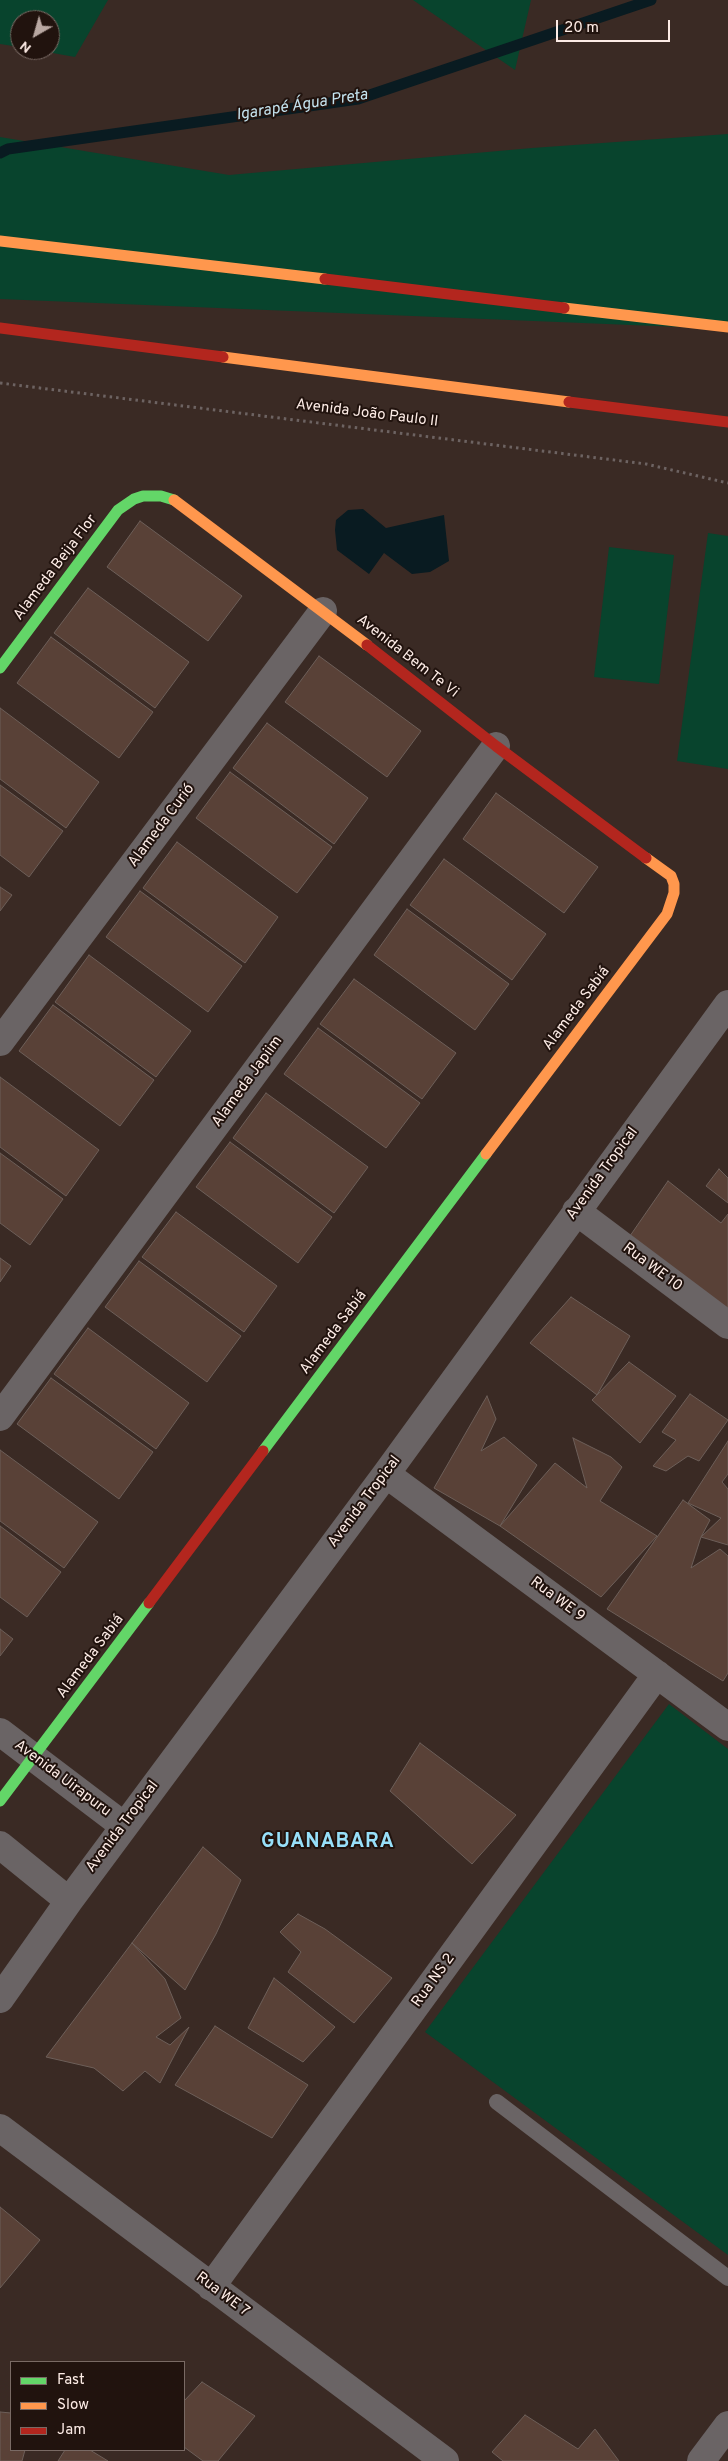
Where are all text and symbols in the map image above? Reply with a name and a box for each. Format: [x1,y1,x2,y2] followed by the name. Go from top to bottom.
[10,10,60,60] north arrow
[558,10,672,42] scale bar
[564,19,599,38] text: 20 m
[17,37,35,56] text: N
[235,86,369,126] water label: Igarapé Água Preta
[295,396,439,432] street label: Avenida João Paulo II
[10,512,102,624] street label: Alameda Beija Flor
[352,612,462,702] street label: Avenida Bem Te Vi
[125,781,199,871] street label: Alameda Curió
[540,964,614,1054] street label: Alameda Sabiá
[209,1033,287,1131] street label: Alameda Japiim
[563,1124,643,1224] street label: Avenida Tropical
[619,1240,685,1296] street label: Rua WE 10
[297,1288,371,1378] street label: Alameda Sabiá
[325,1453,405,1551] street label: Avenida Tropical
[526,1574,588,1626] street label: Rua WE 9
[54,1612,128,1702] street label: Alameda Sabiá
[10,1737,114,1821] street label: Avenida Uirapuru
[83,1778,163,1876] street label: Avenida Tropical
[260,1831,396,1855] district label: GUANABARA
[408,1951,460,2011] street label: Rua NS 2
[192,2269,252,2321] street label: Rua WE 7
[10,2361,185,2451] legend
[57,2371,85,2390] text: Fast
[57,2396,89,2415] text: Slow
[57,2421,86,2440] text: Jam

